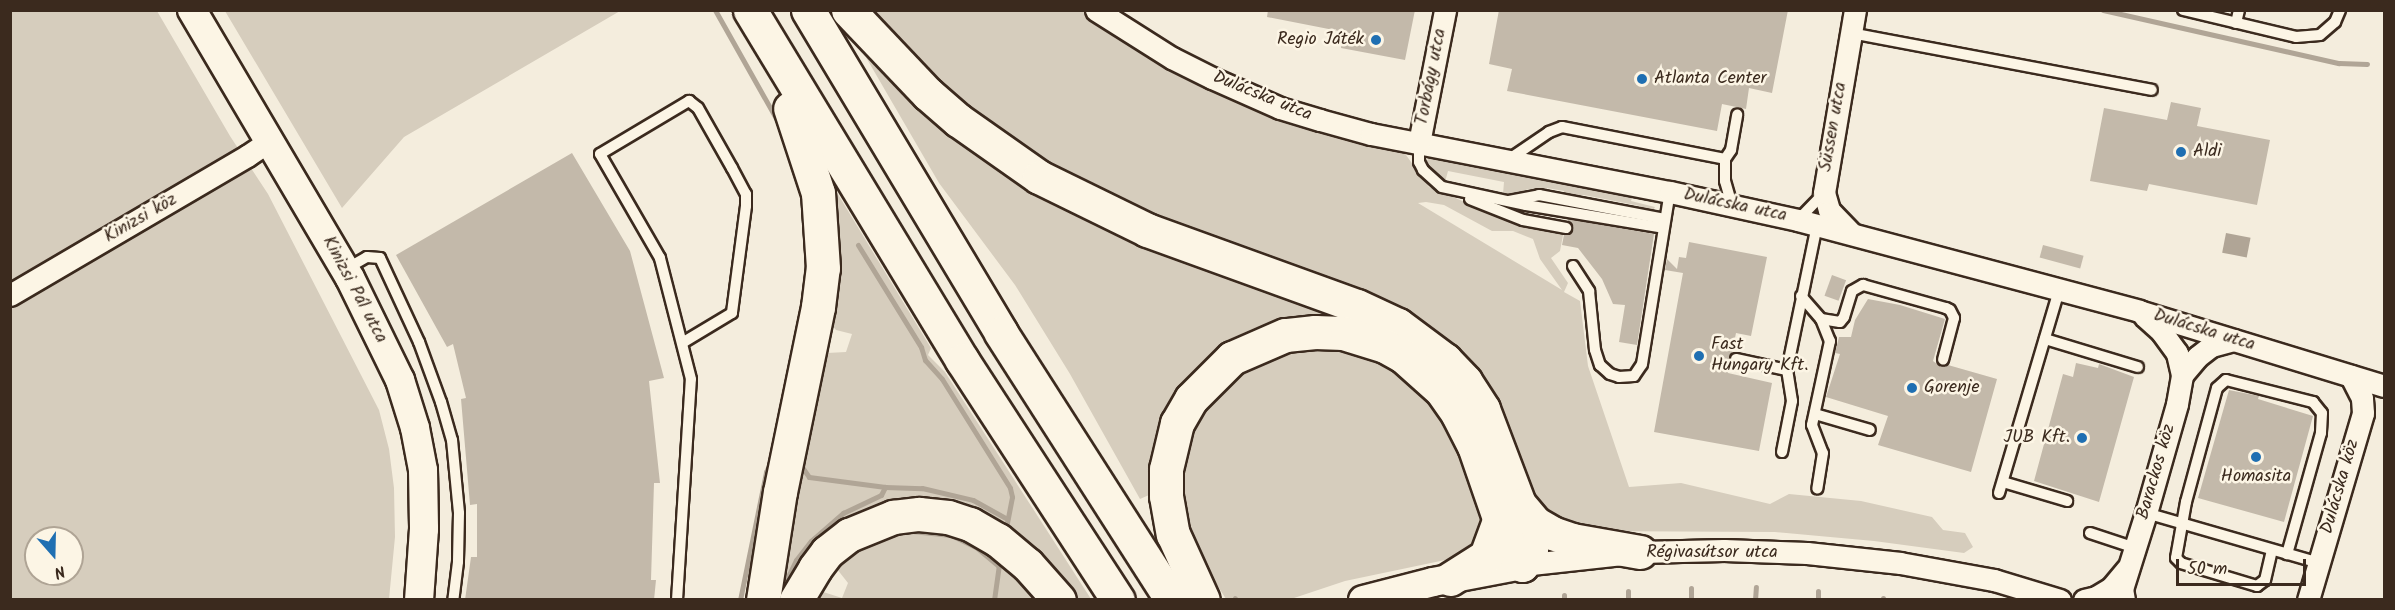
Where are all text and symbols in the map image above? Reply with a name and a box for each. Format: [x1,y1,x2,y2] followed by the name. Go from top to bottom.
[1412,27,1452,127] street label: Torbágy utca
[1277,29,1364,51] place label: Regio Játék
[1369,33,1383,47] marker: Regio Játék
[1209,67,1315,127] street label: Dulácska utca
[1654,68,1766,90] place label: Atlanta Center
[1635,72,1649,86] marker: Atlanta Center
[1816,81,1852,173] street label: Süssen utca
[2193,141,2222,163] place label: Aldi
[2174,145,2188,159] marker: Aldi
[1681,185,1789,227] street label: Dulácska utca
[101,190,181,248] street label: Kinizsi köz
[317,233,391,347] street label: Kinizsi Pál utca
[2151,305,2257,357] street label: Dulácska utca
[1711,335,1809,378] place label: Fast Hungary Kft.
[1692,349,1706,363] marker: Fast Hungary Kft.
[1924,377,1979,399] place label: Gorenje
[1905,381,1919,395] marker: Gorenje
[2133,422,2181,522] street label: Barackos köz
[2003,427,2070,449] place label: JUB Kft.
[2075,431,2089,445] marker: JUB Kft.
[2317,437,2365,537] street label: Dulácska köz
[2249,450,2263,464] marker: Homasita
[2221,466,2291,488] place label: Homasita
[24,526,84,586] north arrow
[1646,542,1778,564] street label: Régivasútsor utca
[2179,547,2310,585] scale bar
[2187,555,2227,584] text: 50 m
[51,558,69,585] text: N

